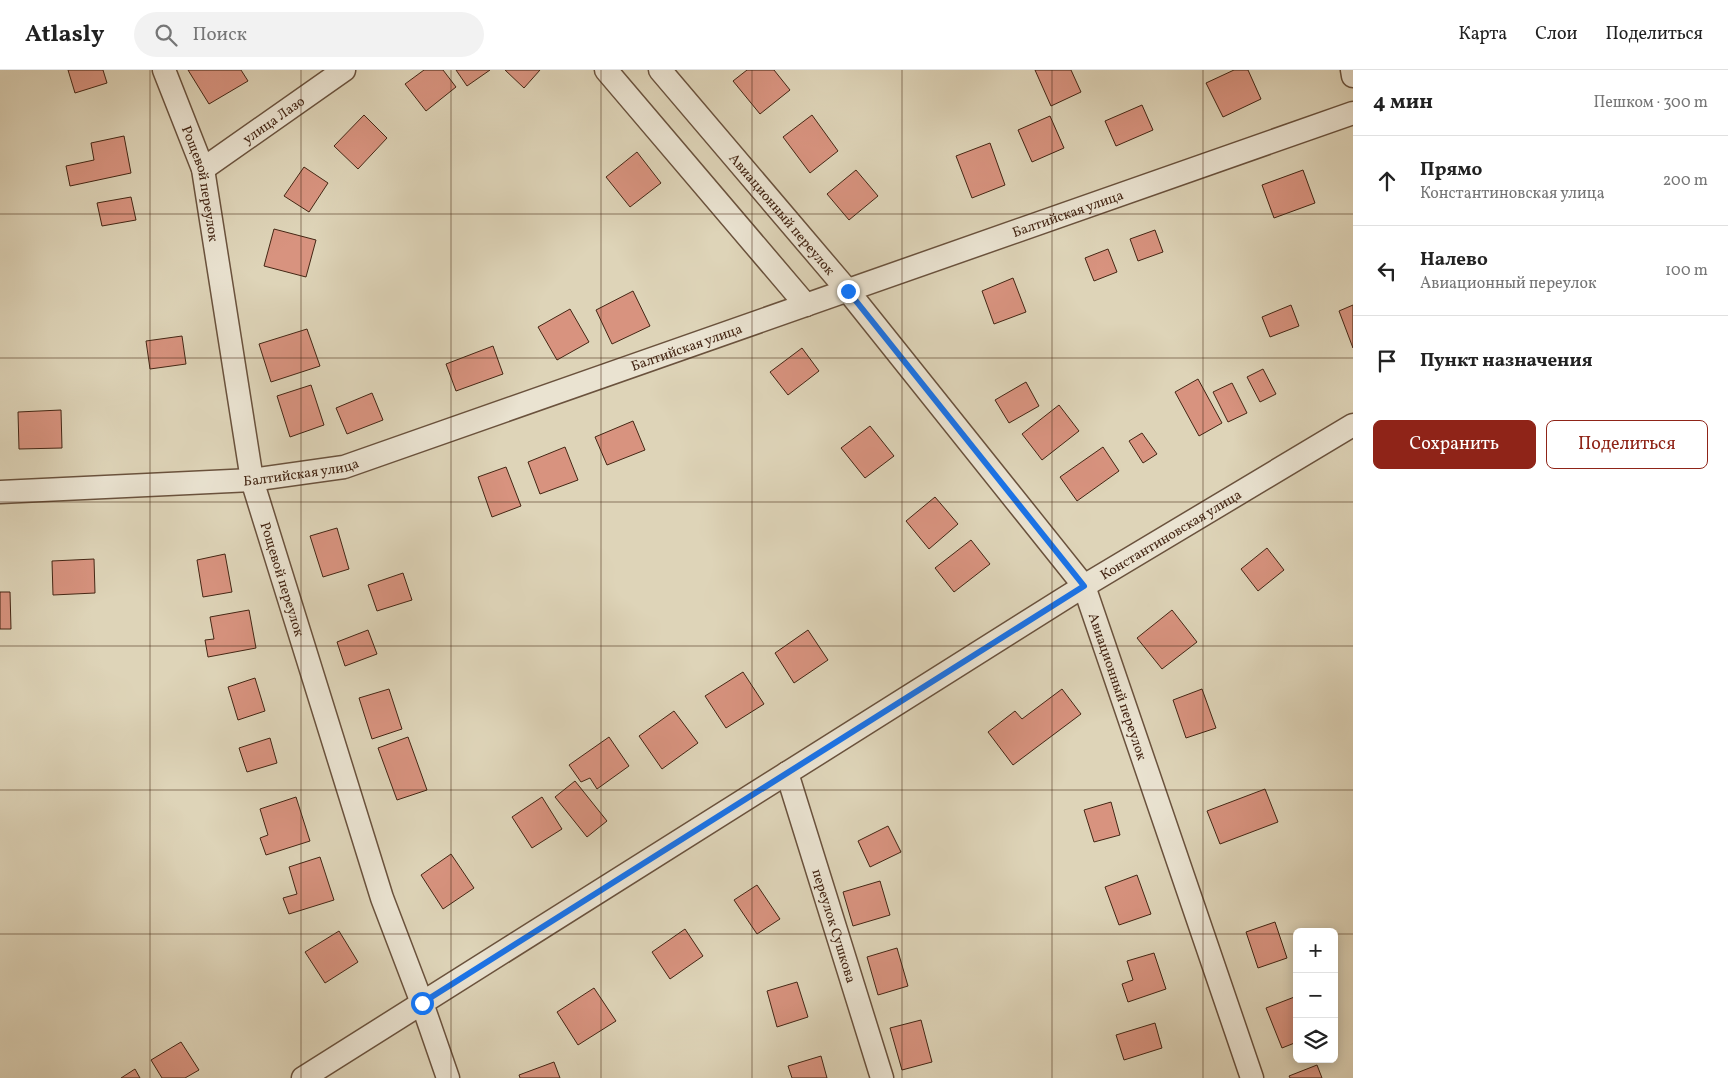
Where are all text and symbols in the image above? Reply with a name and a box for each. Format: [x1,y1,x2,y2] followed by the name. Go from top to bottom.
[134,12,484,57] search box
[25,18,104,52] text: Atlasly
[152,21,180,49] icon: search
[192,22,247,48] text: Поиск
[1459,22,1507,47] text: Карта
[1535,22,1577,47] text: Слои
[1605,22,1703,47] text: Поделиться
[1373,88,1433,117] text: 4 мин
[239,92,309,149] street label: улица Лазо
[1593,92,1708,114] text: Пешком · 300 m
[176,123,222,243] street label: Рощевой переулок
[724,150,839,280] street label: Авиационный переулок
[1420,157,1482,183] text: Прямо
[1373,167,1401,195] icon: ahead
[1663,170,1708,192] text: 200 m
[1420,183,1605,205] text: Константиновская улица
[1010,186,1126,243] street label: Балтийская улица
[1420,247,1488,273] text: Налево
[1373,257,1401,285] icon: left
[1665,260,1708,282] text: 100 m
[1420,273,1596,295] text: Авиационный переулок
[837,280,860,303] route end
[629,320,745,377] street label: Балтийская улица
[1373,347,1401,375] icon: arrive
[1420,348,1593,374] text: Пункт назначения
[1373,420,1536,469] button: Сохранить
[1546,420,1708,469] button: Поделиться
[243,454,362,491] street label: Балтийская улица
[1097,486,1246,585] street label: Константиновская улица
[255,520,308,640] street label: Рощевой переулок
[1083,611,1151,764] street label: Авиационный переулок
[806,867,860,986] street label: переулок Сушкова
[1293,928,1338,1063] map controls
[1293,928,1338,973] button: +
[1293,973,1338,1018] button: −
[411,992,434,1015] route start
[1293,1018,1338,1063] button: layers

